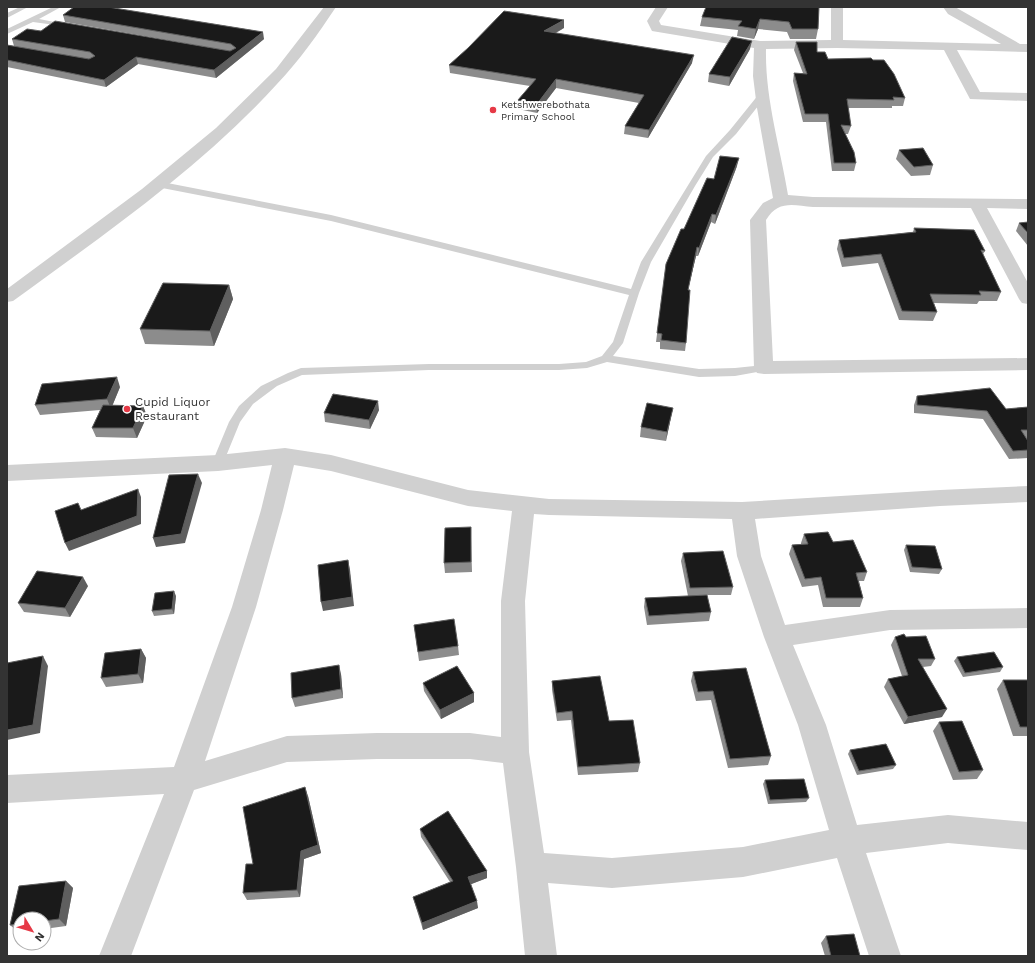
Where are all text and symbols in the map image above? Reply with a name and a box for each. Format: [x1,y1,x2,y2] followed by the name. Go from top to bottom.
[501,99,590,122] place label: Ketshwerebothata Primary School
[488,105,498,115] marker: Ketshwerebothata Primary School
[135,395,210,423] place label: Cupid Liquor Restaurant
[122,404,132,414] marker: Cupid Liquor Restaurant
[12,911,52,951] north arrow
[32,930,47,944] text: N

